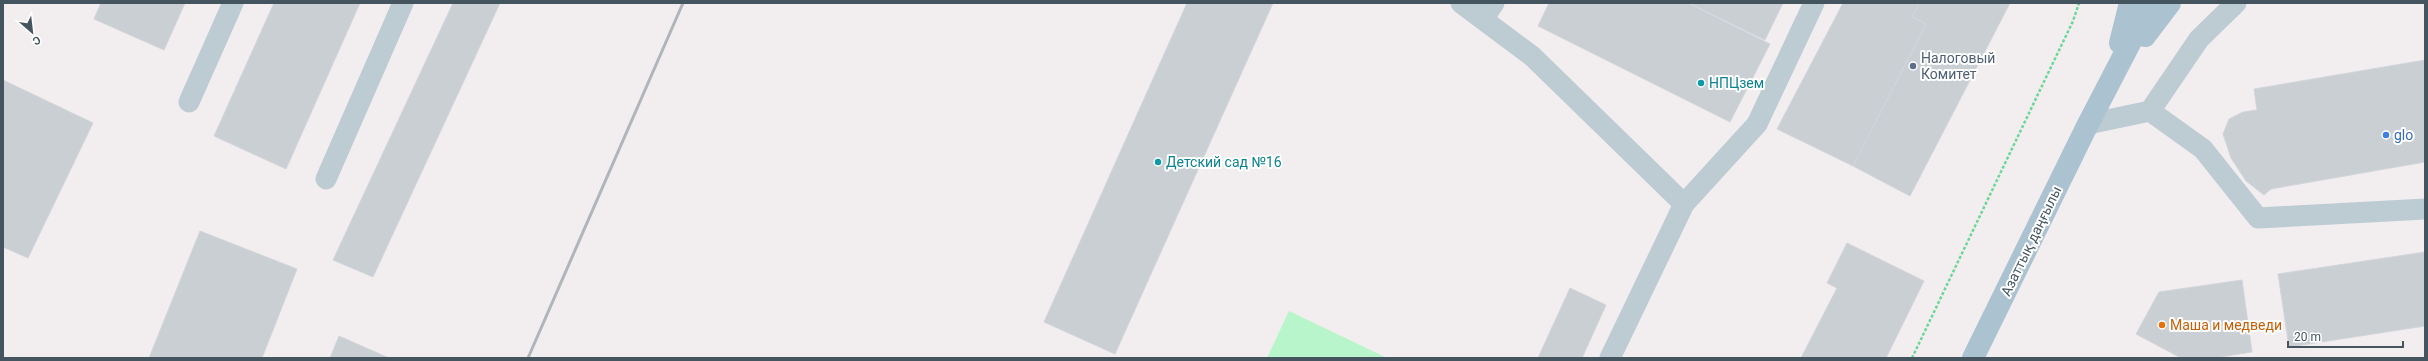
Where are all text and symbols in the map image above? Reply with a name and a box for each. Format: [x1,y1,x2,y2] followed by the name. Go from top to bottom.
[12,12,52,52] north arrow
[30,33,43,48] text: С
[1921,50,1995,82] place label: Налоговый Комитет
[1908,61,1918,71] marker: Налоговый Комитет
[1709,75,1764,91] place label: НПЦзем
[1696,78,1706,88] marker: НПЦзем
[2394,127,2413,143] place label: glo
[2381,130,2391,140] marker: glo
[1166,154,1282,170] place label: Детский сад №16
[1153,157,1163,167] marker: Детский сад №16
[1997,184,2065,298] street label: Азаттық даңғылы
[2170,317,2282,333] place label: Маша и медведи
[2157,320,2167,330] marker: Маша и медведи
[2288,323,2403,349] scale bar
[2294,330,2321,344] text: 20 m

